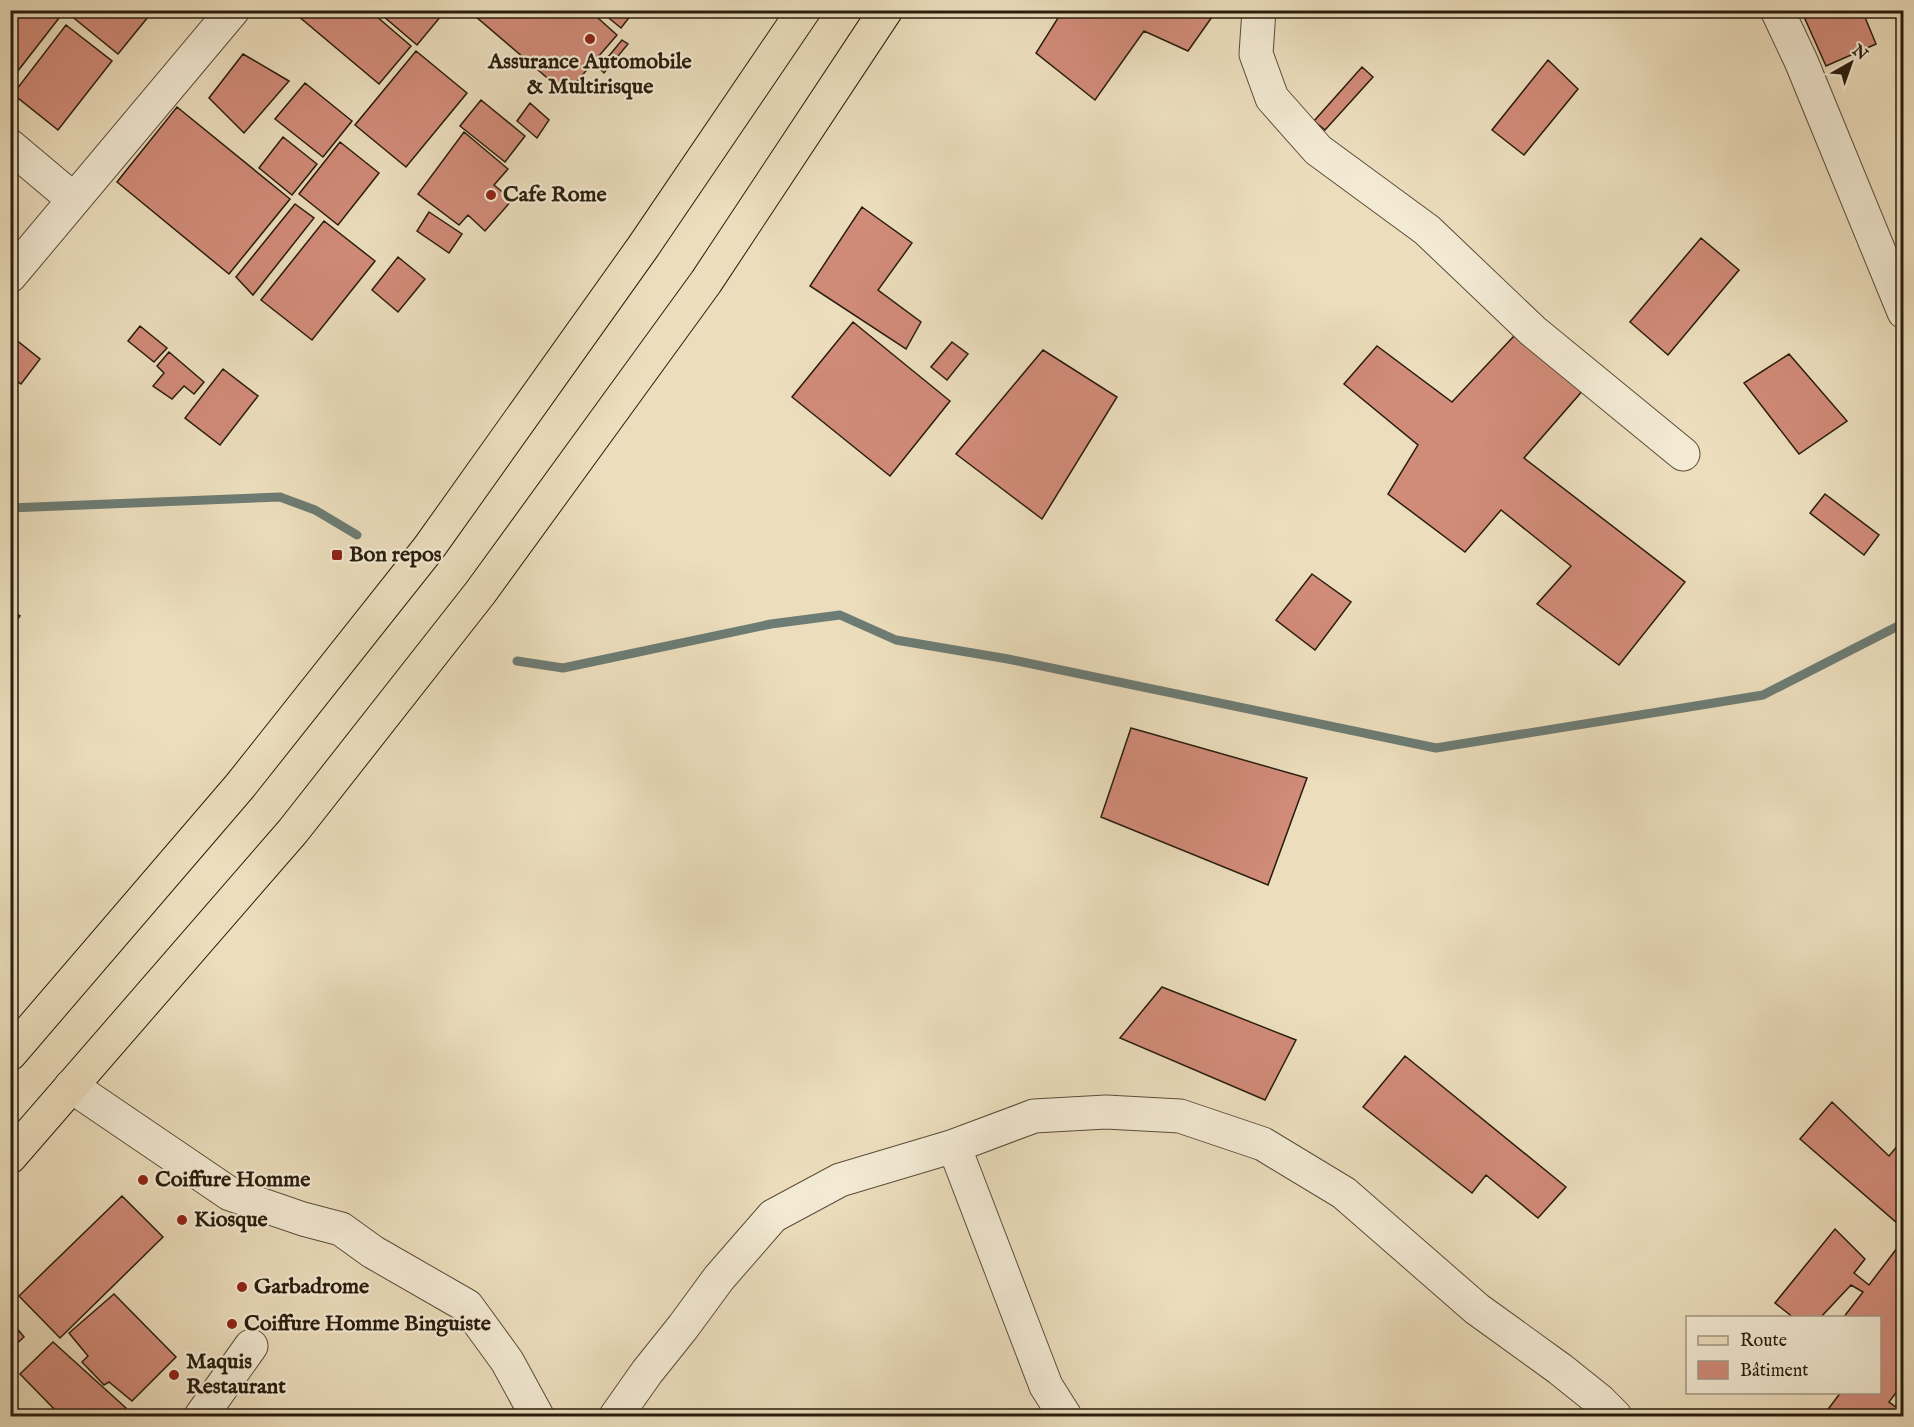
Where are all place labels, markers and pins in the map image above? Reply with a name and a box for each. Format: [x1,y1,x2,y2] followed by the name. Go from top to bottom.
[583,32,597,46] marker: Assurance Automobile & Multirisque
[487,48,692,101] place label: Assurance Automobile & Multirisque
[503,181,607,209] place label: Cafe Rome
[484,188,498,202] marker: Cafe Rome
[349,541,442,569] place label: Bon repos
[330,548,344,562] marker: Bon repos
[155,1166,310,1194] place label: Coiffure Homme
[136,1173,150,1187] marker: Coiffure Homme
[194,1206,268,1234] place label: Kiosque
[175,1213,189,1227] marker: Kiosque
[254,1273,369,1301] place label: Garbadrome
[235,1280,249,1294] marker: Garbadrome
[244,1310,491,1338] place label: Coiffure Homme Binguiste
[225,1317,239,1331] marker: Coiffure Homme Binguiste
[186,1348,286,1401] place label: Maquis Restaurant
[167,1368,181,1382] marker: Maquis Restaurant

